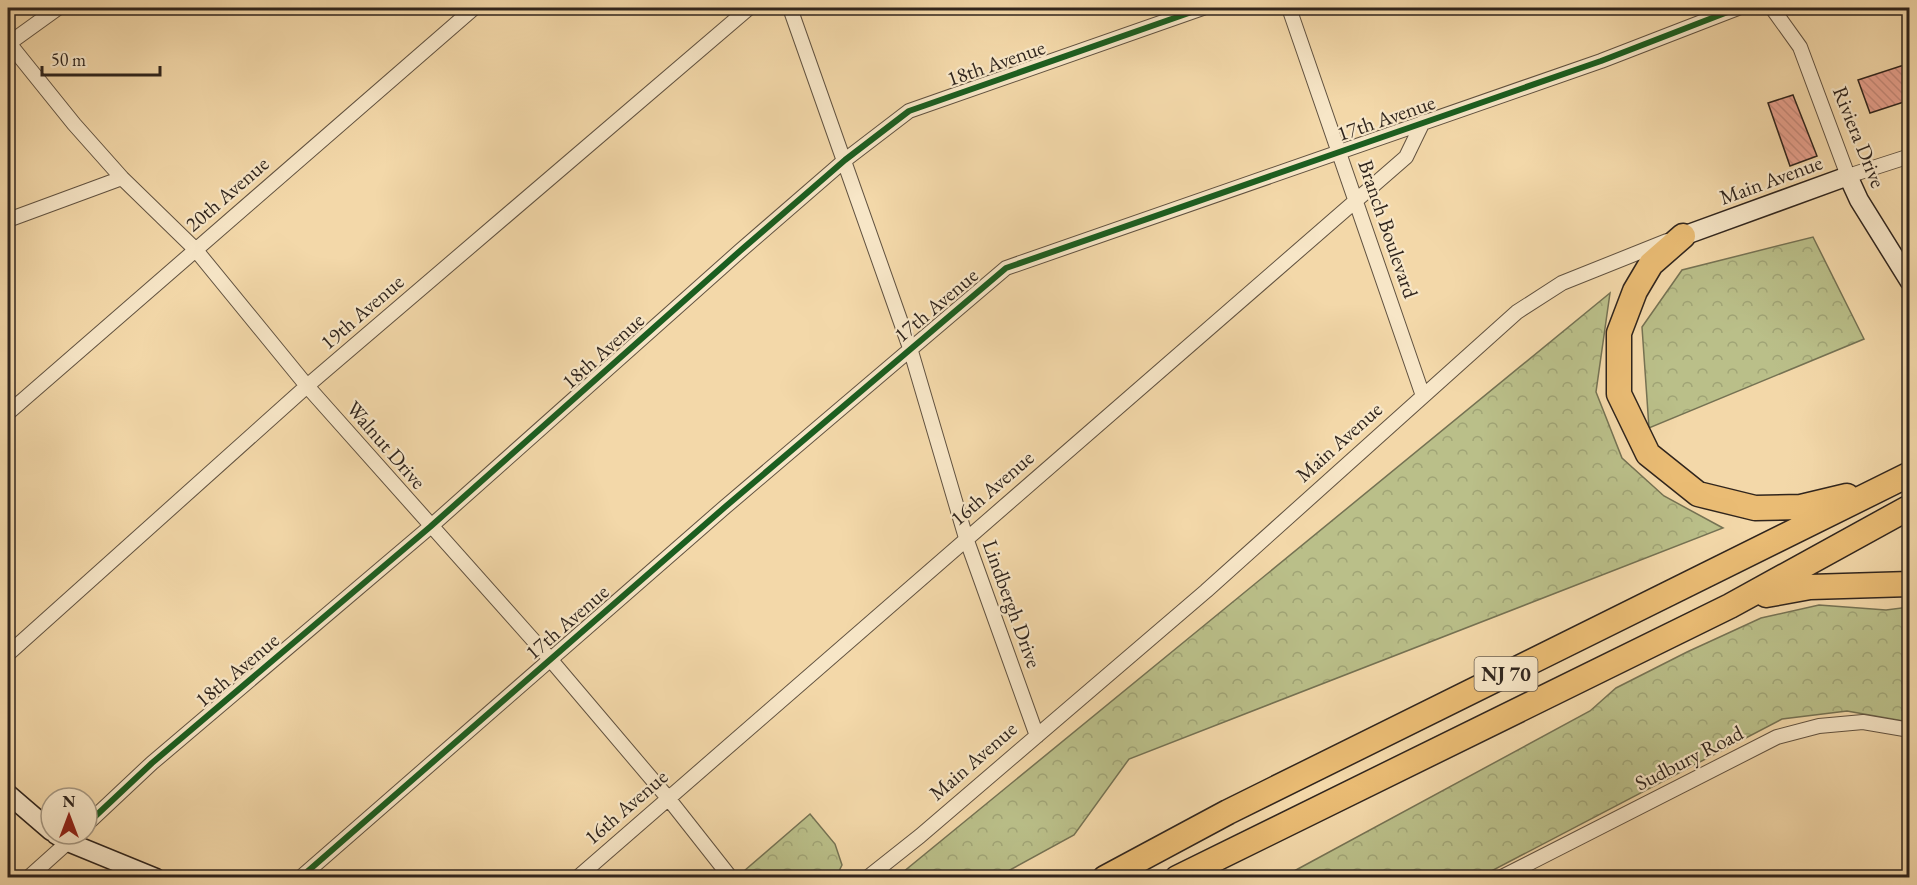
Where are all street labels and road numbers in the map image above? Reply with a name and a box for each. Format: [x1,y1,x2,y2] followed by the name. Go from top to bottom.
[943,33,1048,92] street label: 18th Avenue
[1827,82,1892,192] street label: Riviera Drive
[1333,88,1438,147] street label: 17th Avenue
[1716,148,1826,211] street label: Main Avenue
[179,150,274,237] street label: 20th Avenue
[1352,156,1425,302] street label: Branch Boulevard
[888,261,983,348] street label: 17th Avenue
[314,268,409,355] street label: 19th Avenue
[556,306,650,395] street label: 18th Avenue
[341,395,432,494] street label: Walnut Drive
[1290,396,1388,488] street label: Main Avenue
[944,444,1039,531] street label: 16th Avenue
[977,536,1048,671] street label: Lindbergh Drive
[519,578,614,665] street label: 17th Avenue
[189,626,284,713] street label: 18th Avenue
[1474,657,1538,691] road number: NJ 70
[923,715,1022,806] street label: Main Avenue
[1630,719,1748,796] street label: Sudbury Road
[578,763,673,850] street label: 16th Avenue

